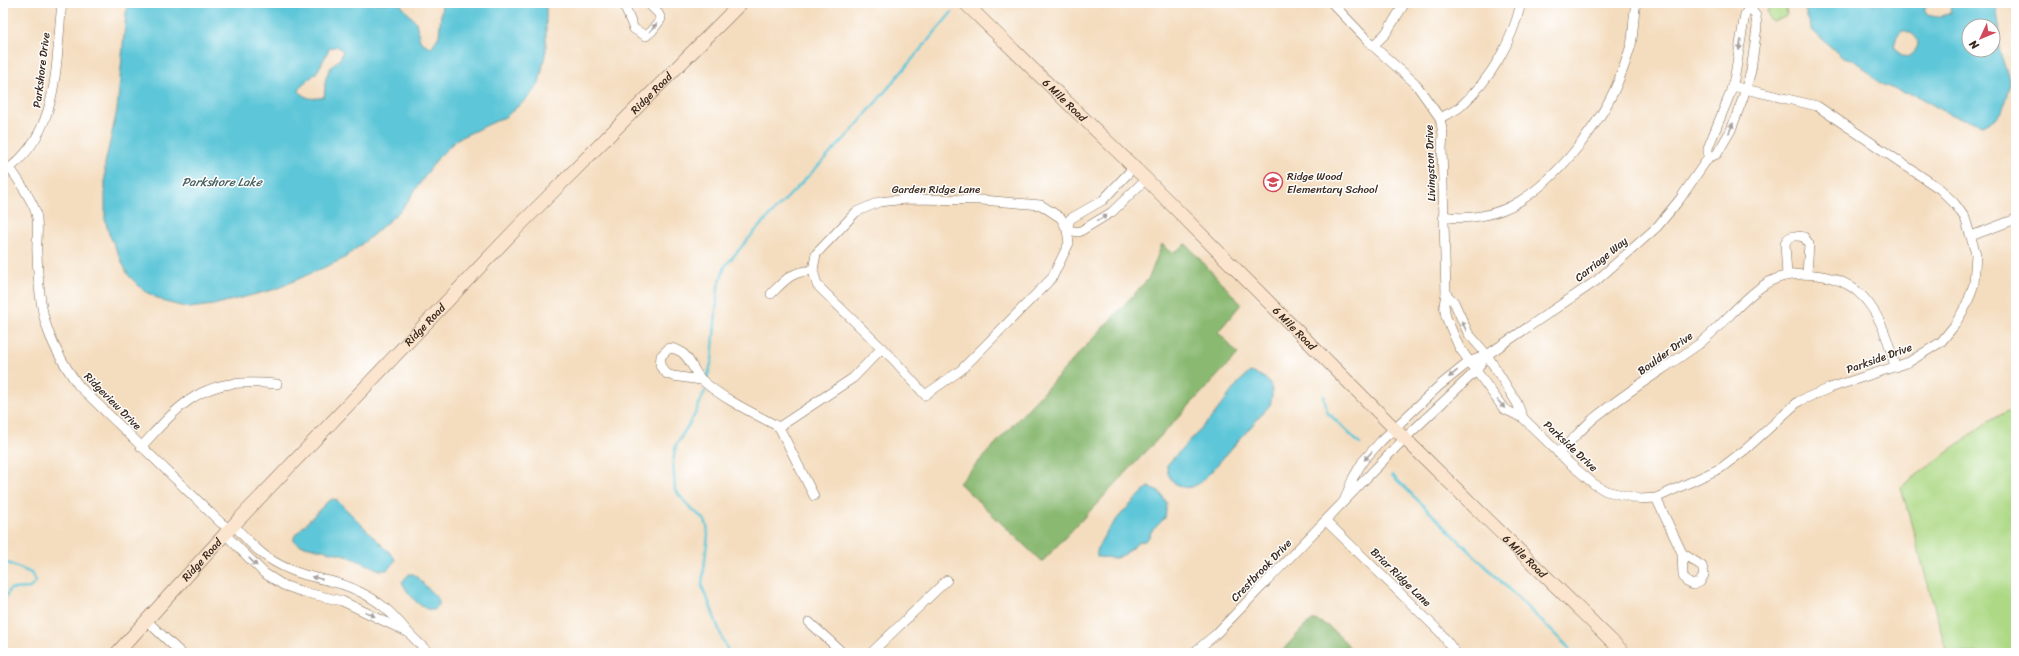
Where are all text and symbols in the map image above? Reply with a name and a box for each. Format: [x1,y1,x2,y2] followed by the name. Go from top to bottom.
[1961,18,2001,58] north arrow
[649,23,658,34] one-way arrow
[27,31,56,109] street label: Parkshore Drive
[1964,35,1984,55] text: N
[1737,39,1743,51] one-way arrow
[626,67,678,119] street label: Ridge Road
[1037,74,1092,128] street label: 6 Mile Road
[1728,122,1735,134] one-way arrow
[1420,124,1441,202] street label: Livingston Drive
[1287,167,1379,199] place label: Ridge Wood Elementary School
[182,171,264,193] water label: Parkshore Lake
[1262,171,1284,193] school or university icon: Ridge Wood Elementary School
[892,180,981,199] street label: Garden Ridge Lane
[1096,215,1108,222] one-way arrow
[1571,232,1632,287] street label: Carriage Way
[400,298,451,351] street label: Ridge Road
[1268,302,1322,356] street label: 6 Mile Road
[1461,320,1468,332] one-way arrow
[1633,326,1697,380] street label: Boulder Drive
[1844,338,1915,379] street label: Parkside Drive
[79,368,147,435] street label: Ridgeview Drive
[1448,370,1459,379] one-way arrow
[1496,399,1505,409] one-way arrow
[1539,416,1603,477] street label: Parkside Drive
[1363,450,1372,461] one-way arrow
[1498,530,1552,584] street label: 6 Mile Road
[177,533,228,586] street label: Ridge Road
[1226,534,1297,606] street label: Crestbrook Drive
[1366,543,1436,612] street label: Briar Ridge Lane
[248,557,258,567] one-way arrow
[311,575,323,581] one-way arrow
[364,611,375,617] one-way arrow

